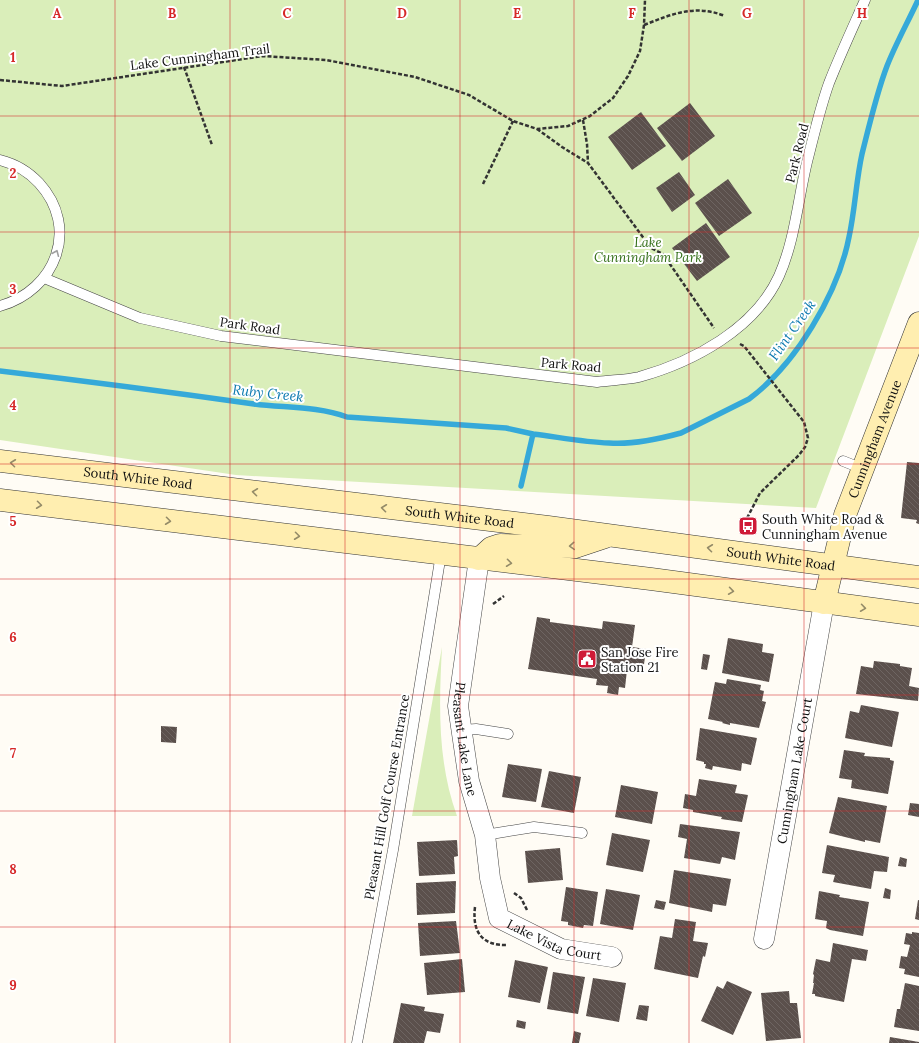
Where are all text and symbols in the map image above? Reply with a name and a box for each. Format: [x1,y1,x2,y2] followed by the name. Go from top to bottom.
[53,5,62,22] text: A
[168,5,177,22] text: B
[283,5,292,22] text: C
[397,5,407,22] text: D
[513,5,521,22] text: E
[628,5,636,22] text: F
[742,5,752,22] text: G
[857,5,867,22] text: H
[129,40,271,74] street label: Lake Cunningham Trail
[10,49,16,66] text: 1
[781,121,813,184] street label: Park Road
[10,165,17,182] text: 2
[594,234,702,266] park label: Lake Cunningham Park
[51,249,59,256] one-way arrow
[9,281,17,298] text: 3
[765,296,819,364] water label: Flint Creek
[219,313,281,339] street label: Park Road
[540,354,602,376] street label: Park Road
[844,377,905,501] street label: Cunningham Avenue
[231,380,305,406] water label: Ruby Creek
[9,397,17,414] text: 4
[10,459,16,468] one-way arrow
[83,463,194,493] street label: South White Road
[252,488,258,497] one-way arrow
[36,500,42,509] one-way arrow
[404,501,515,531] street label: South White Road
[381,503,387,512] one-way arrow
[762,511,887,543] place label: South White Road & Cunningham Avenue
[9,513,17,530] text: 5
[737,515,759,537] bus stop icon: South White Road & Cunningham Avenue
[165,516,171,525] one-way arrow
[294,532,300,541] one-way arrow
[569,542,575,551] one-way arrow
[725,543,837,574] street label: South White Road
[707,544,713,553] one-way arrow
[506,558,512,567] one-way arrow
[728,586,734,595] one-way arrow
[860,603,866,612] one-way arrow
[9,629,17,646] text: 6
[601,644,679,676] place label: San Jose Fire Station 21
[576,648,598,670] public building icon: San Jose Fire Station 21
[449,681,482,798] street label: Pleasant Lake Lane
[361,693,413,901] street label: Pleasant Hill Golf Course Entrance
[773,696,815,845] street label: Cunningham Lake Court
[10,745,16,762] text: 7
[9,861,17,878] text: 8
[504,915,603,964] street label: Lake Vista Court
[9,977,17,994] text: 9

